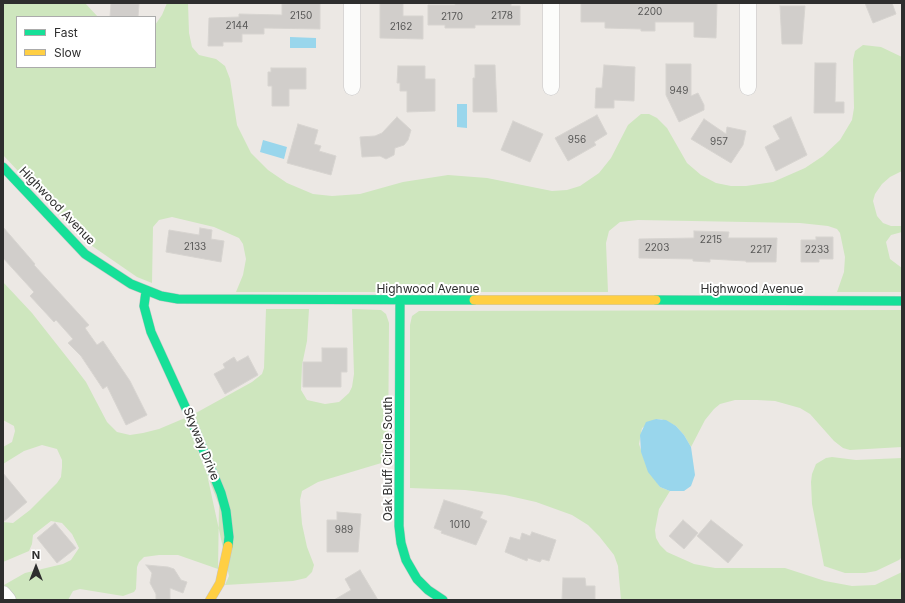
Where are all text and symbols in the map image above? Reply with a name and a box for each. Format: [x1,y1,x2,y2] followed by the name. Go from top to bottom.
[638,6,662,18] house number: 2200
[290,10,312,22] house number: 2150
[491,10,513,22] house number: 2178
[441,11,463,23] house number: 2170
[16,16,156,68] legend
[225,20,249,32] house number: 2144
[390,21,412,33] house number: 2162
[54,25,78,40] text: Fast
[54,45,81,60] text: Slow
[670,85,688,97] house number: 949
[568,134,586,146] house number: 956
[710,136,728,148] house number: 957
[16,164,98,248] street label: Highwood Avenue
[700,234,722,246] house number: 2215
[184,241,206,253] house number: 2133
[645,242,669,254] house number: 2203
[750,244,772,256] house number: 2217
[805,244,829,256] house number: 2233
[376,282,480,296] street label: Highwood Avenue
[700,282,804,296] street label: Highwood Avenue
[381,397,395,521] street label: Oak Bluff Circle South
[180,405,222,483] street label: Skyway Drive
[450,519,470,531] house number: 1010
[335,524,353,536] house number: 989
[16,547,56,587] north arrow
[32,548,40,562] text: N

